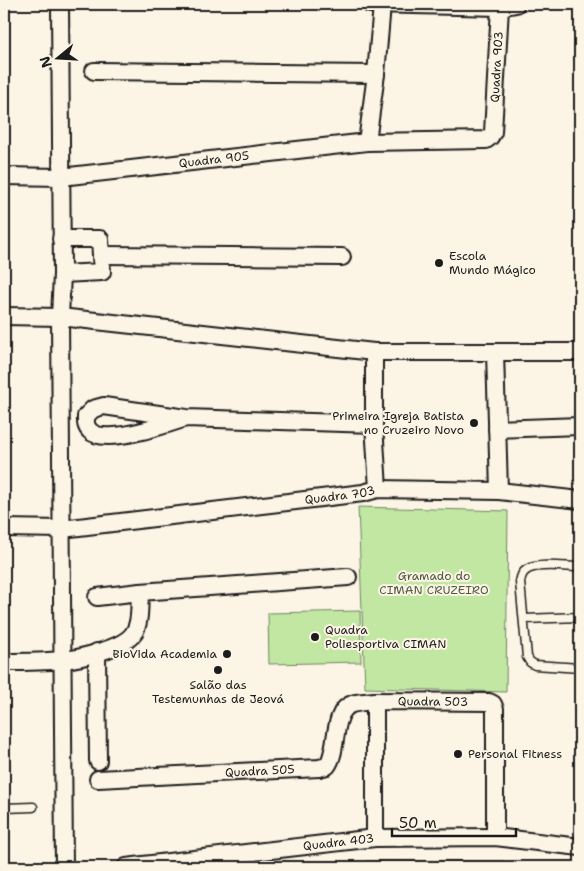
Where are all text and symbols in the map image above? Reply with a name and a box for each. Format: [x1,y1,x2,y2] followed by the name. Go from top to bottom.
[487,31,507,103] street label: Quadra 903
[32,32,82,82] north arrow
[35,54,56,70] text: N
[178,148,250,171] street label: Quadra 905
[449,248,536,278] place label: Escola Mundo Mágico
[433,257,445,269] marker: Escola Mundo Mágico
[332,408,465,438] place label: Primeira Igreja Batista no Cruzeiro Novo
[468,417,480,429] marker: Primeira Igreja Batista no Cruzeiro Novo
[304,482,377,508] street label: Quadra 703
[379,568,489,598] park label: Gramado do CIMAN CRUZEIRO
[325,622,446,652] place label: Quadra Poliesportiva CIMAN
[309,631,321,643] marker: Quadra Poliesportiva CIMAN
[113,646,218,662] place label: BioVida Academia
[221,648,233,660] marker: BioVida Academia
[212,664,224,676] marker: Salão das Testemunhas de Jeová
[152,677,285,707] place label: Salão das Testemunhas de Jeová
[398,693,468,710] street label: Quadra 503
[468,746,562,762] place label: Personal Fitness
[452,748,464,760] marker: Personal Fitness
[225,761,295,781] street label: Quadra 505
[392,806,515,838] scale bar
[399,813,437,833] text: 50 m
[302,830,375,854] street label: Quadra 403

